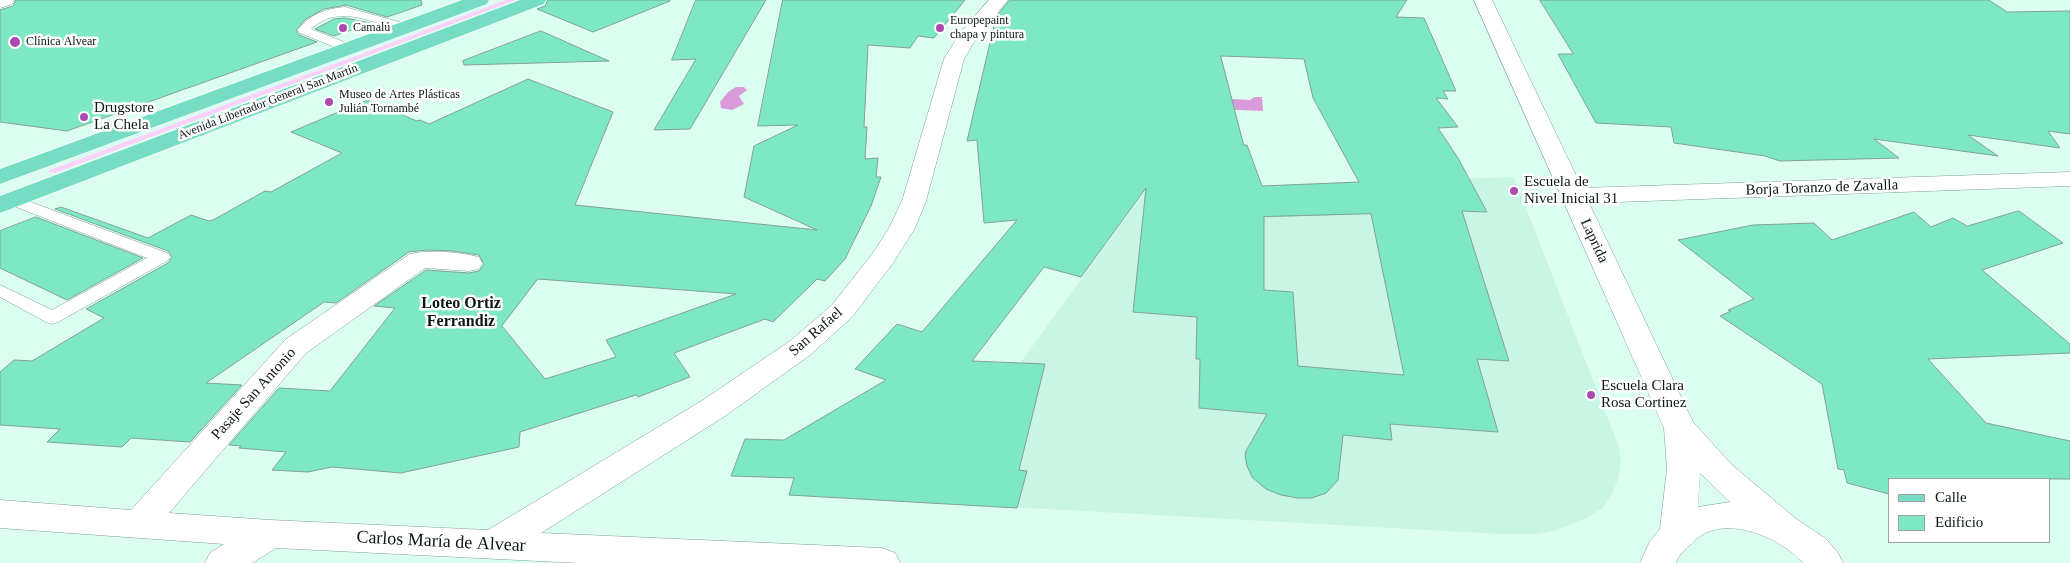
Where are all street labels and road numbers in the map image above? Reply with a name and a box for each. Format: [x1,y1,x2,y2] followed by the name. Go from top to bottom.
[176,61,360,143] street label: Avenida Libertador General San Martín
[1745,176,1899,200] street label: Borja Toranzo de Zavalla
[1576,216,1612,266] street label: Laprida
[785,304,847,360] street label: San Rafael
[208,344,300,444] street label: Pasaje San Antonio
[356,527,526,557] street label: Carlos María de Alvear

